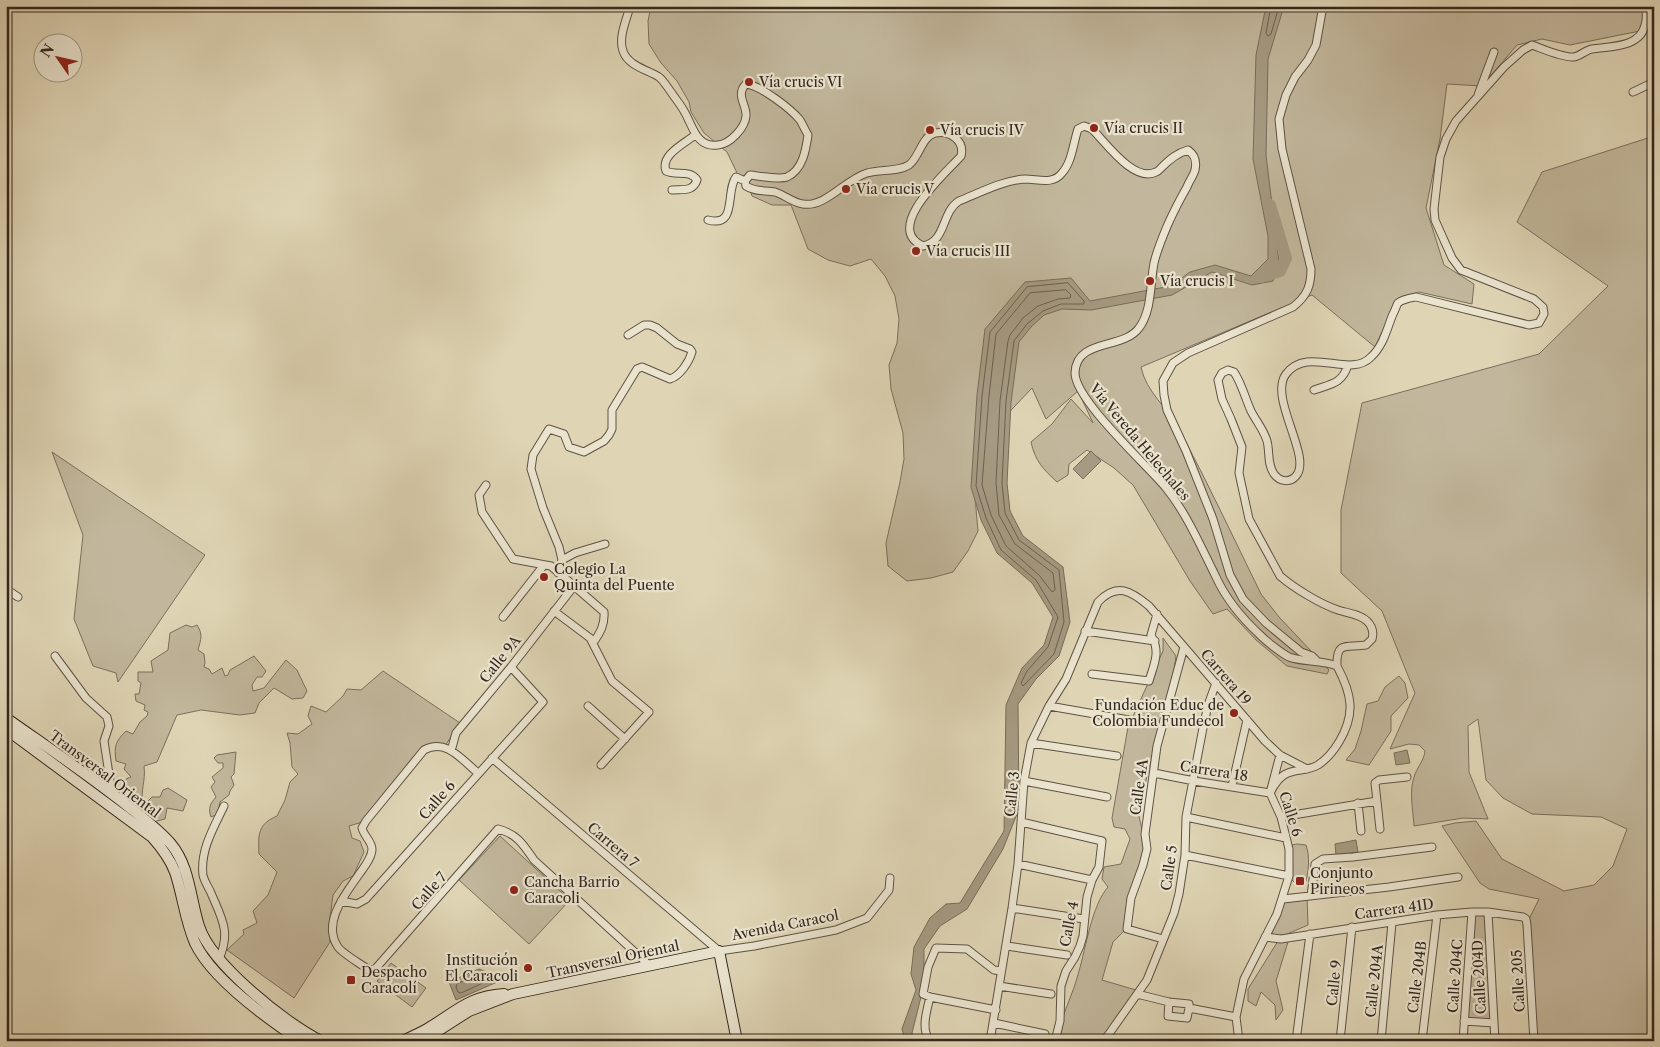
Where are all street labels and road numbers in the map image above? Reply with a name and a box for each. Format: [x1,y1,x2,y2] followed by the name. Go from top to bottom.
[1085,379,1194,504] street label: Vía Vereda Helechales
[475,631,525,686] street label: Calle 9A
[1197,645,1255,709] street label: Carrera 19
[46,726,164,822] street label: Transversal Oriental
[1126,757,1152,816] street label: Calle 4A
[1179,757,1249,785] street label: Carrera 18
[1001,770,1023,818] street label: Calle 3
[415,777,459,823] street label: Calle 6
[1275,789,1307,839] street label: Calle 6
[584,818,642,872] street label: Carrera 7
[1157,844,1181,892] street label: Calle 5
[407,868,451,914] street label: Calle 7
[1353,895,1435,923] street label: Carrera 41D
[1056,900,1082,948] street label: Calle 4
[729,906,840,944] street label: Avenida Caracol
[545,936,681,982] street label: Transversal Oriental
[1443,939,1467,1013] street label: Calle 204C
[1468,939,1490,1015] street label: Calle 204D
[1404,940,1430,1014] street label: Calle 204B
[1361,943,1387,1019] street label: Calle 204A
[1507,949,1529,1013] street label: Calle 205
[1323,959,1345,1007] street label: Calle 9

